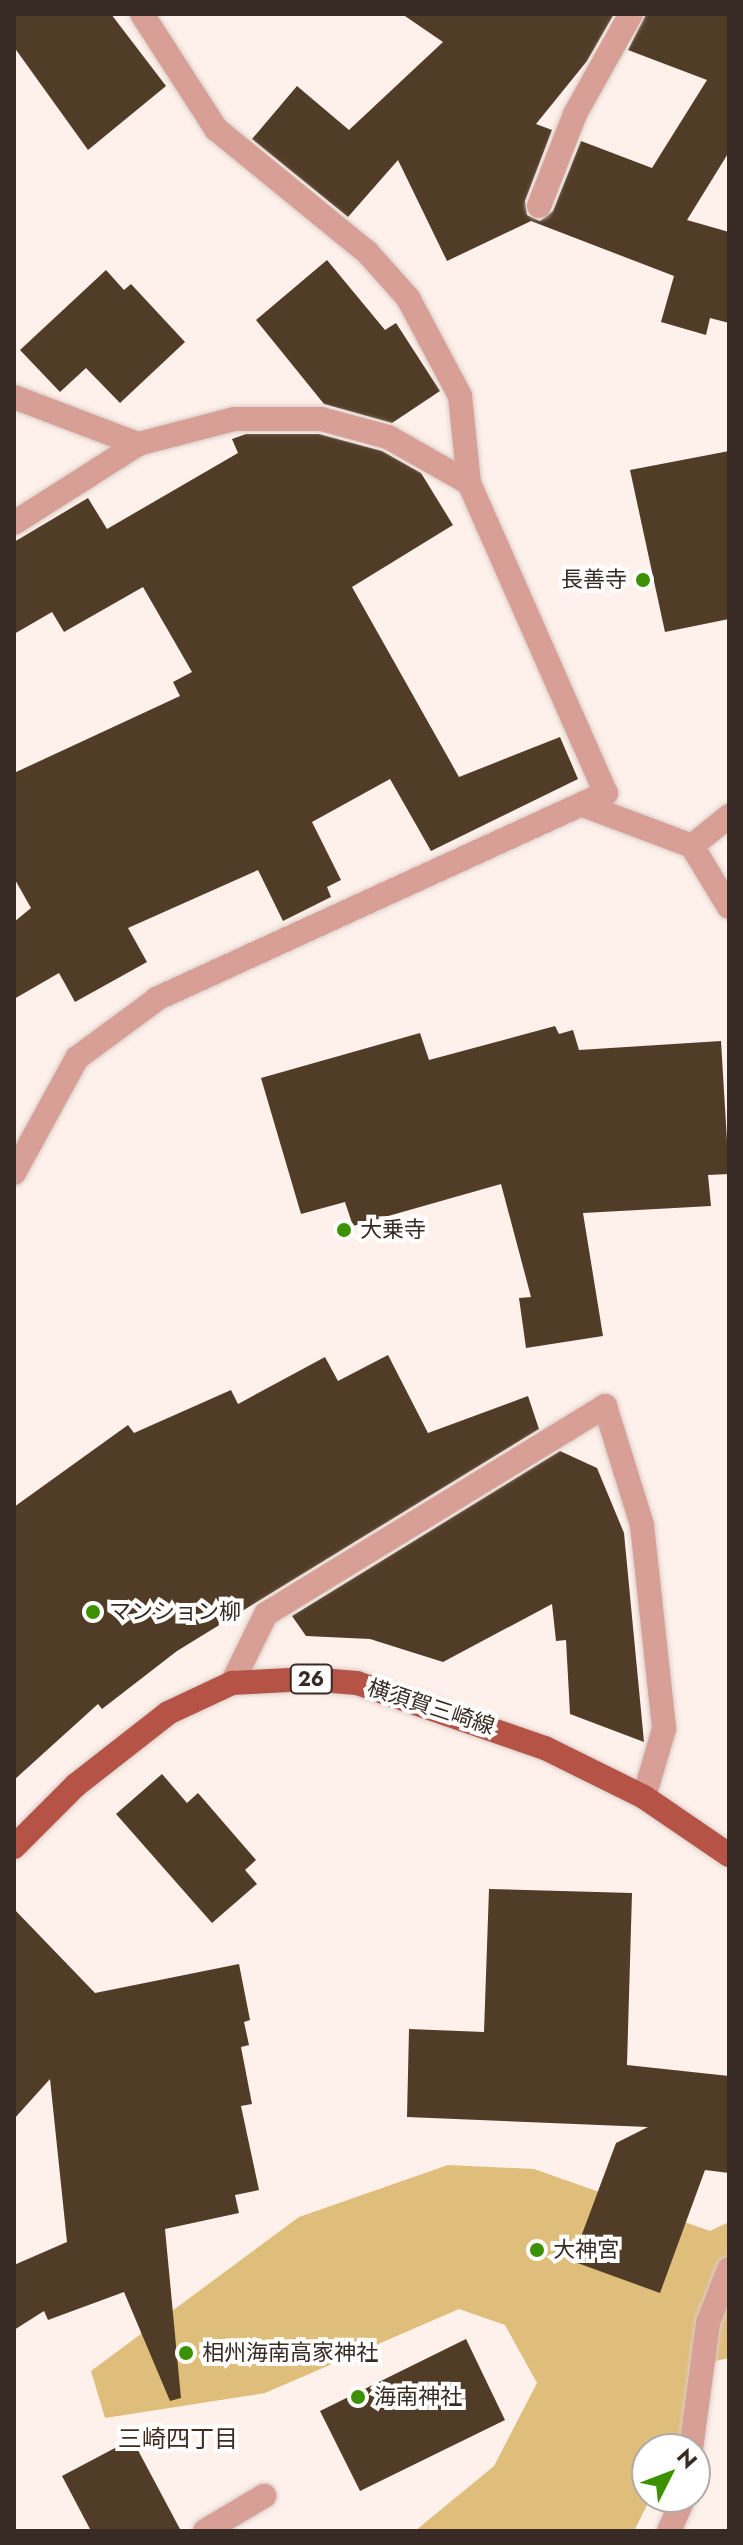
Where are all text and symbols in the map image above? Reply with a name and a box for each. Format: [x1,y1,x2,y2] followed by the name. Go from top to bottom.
[561,567,627,593] place label: 長善寺
[634,571,652,589] marker: 長善寺
[360,1217,426,1243] place label: 大乗寺
[335,1221,353,1239] marker: 大乗寺
[109,1599,241,1625] place label: マンション柳
[84,1603,102,1621] marker: マンション柳
[289,1663,333,1695] road number: 26
[364,1674,498,1740] street label: 横須賀三崎線
[553,2237,619,2263] place label: 大神宮
[528,2241,546,2259] marker: 大神宮
[202,2340,378,2366] place label: 相州海南高家神社
[177,2344,195,2362] marker: 相州海南高家神社
[374,2384,462,2410] place label: 海南神社
[349,2388,367,2406] marker: 海南神社
[118,2425,238,2453] district label: 三崎四丁目
[631,2433,711,2513] north arrow
[670,2441,705,2475] text: N

